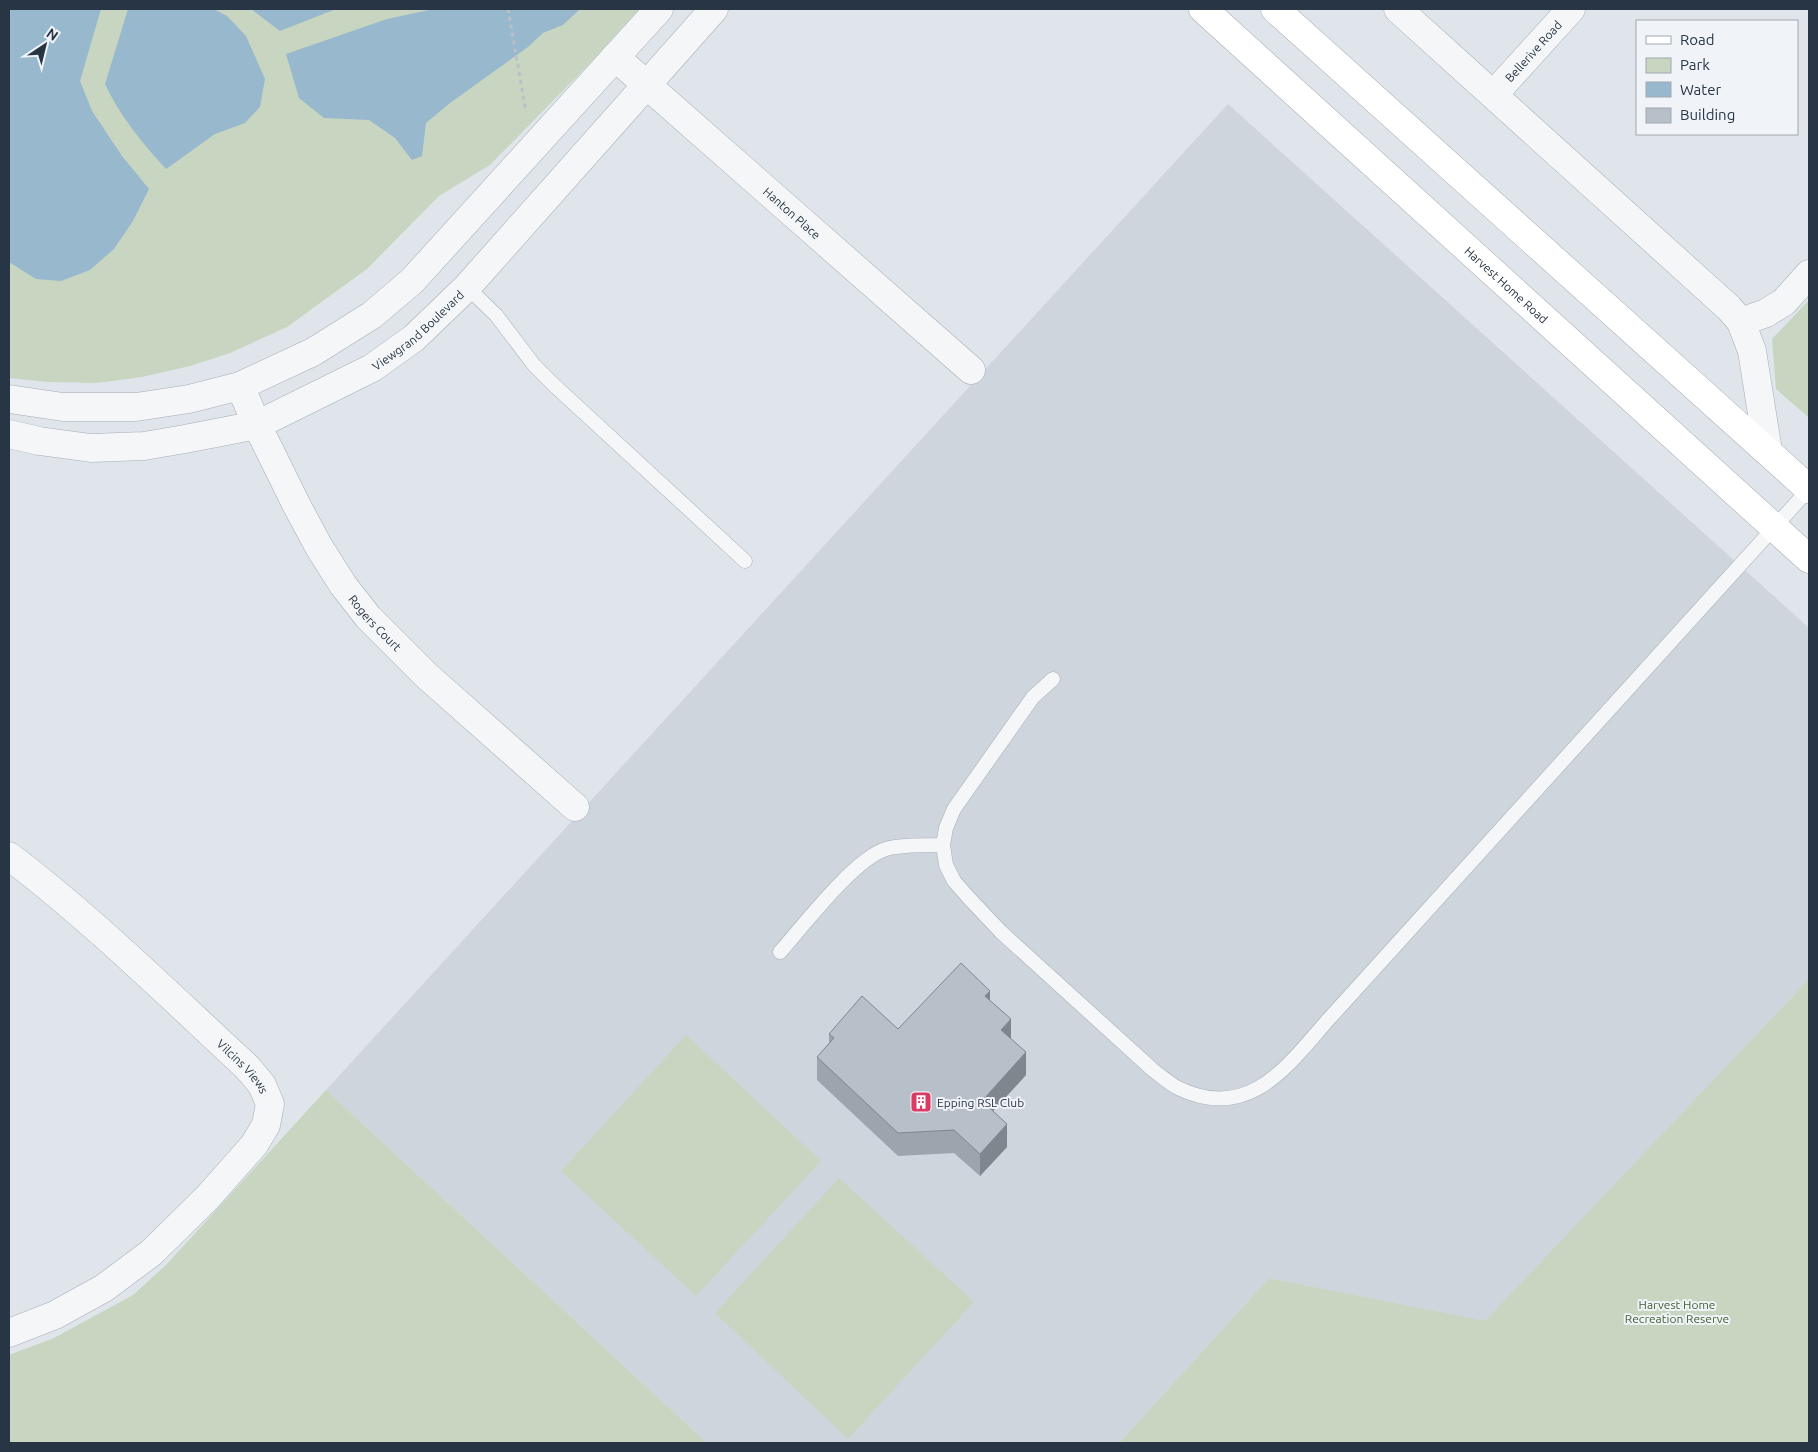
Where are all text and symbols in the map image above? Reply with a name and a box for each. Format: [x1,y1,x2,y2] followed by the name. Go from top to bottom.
[1502,18,1564,84] street label: Bellerive Road
[20,20,70,70] north arrow
[1636,20,1798,135] legend
[44,25,61,44] text: N
[1680,31,1715,48] text: Road
[1680,56,1710,73] text: Park
[1680,81,1721,98] text: Water
[1680,106,1735,123] text: Building
[761,184,823,241] street label: Hanton Place
[1462,244,1551,325] street label: Harvest Home Road
[369,288,466,372] street label: Viewgrand Boulevard
[347,592,404,653] street label: Rogers Court
[215,1036,271,1095] street label: Vilcins Views
[909,1090,933,1114] building icon: Epping RSL Club
[937,1096,1024,1109] place label: Epping RSL Club
[1625,1298,1729,1325] park label: Harvest Home Recreation Reserve

